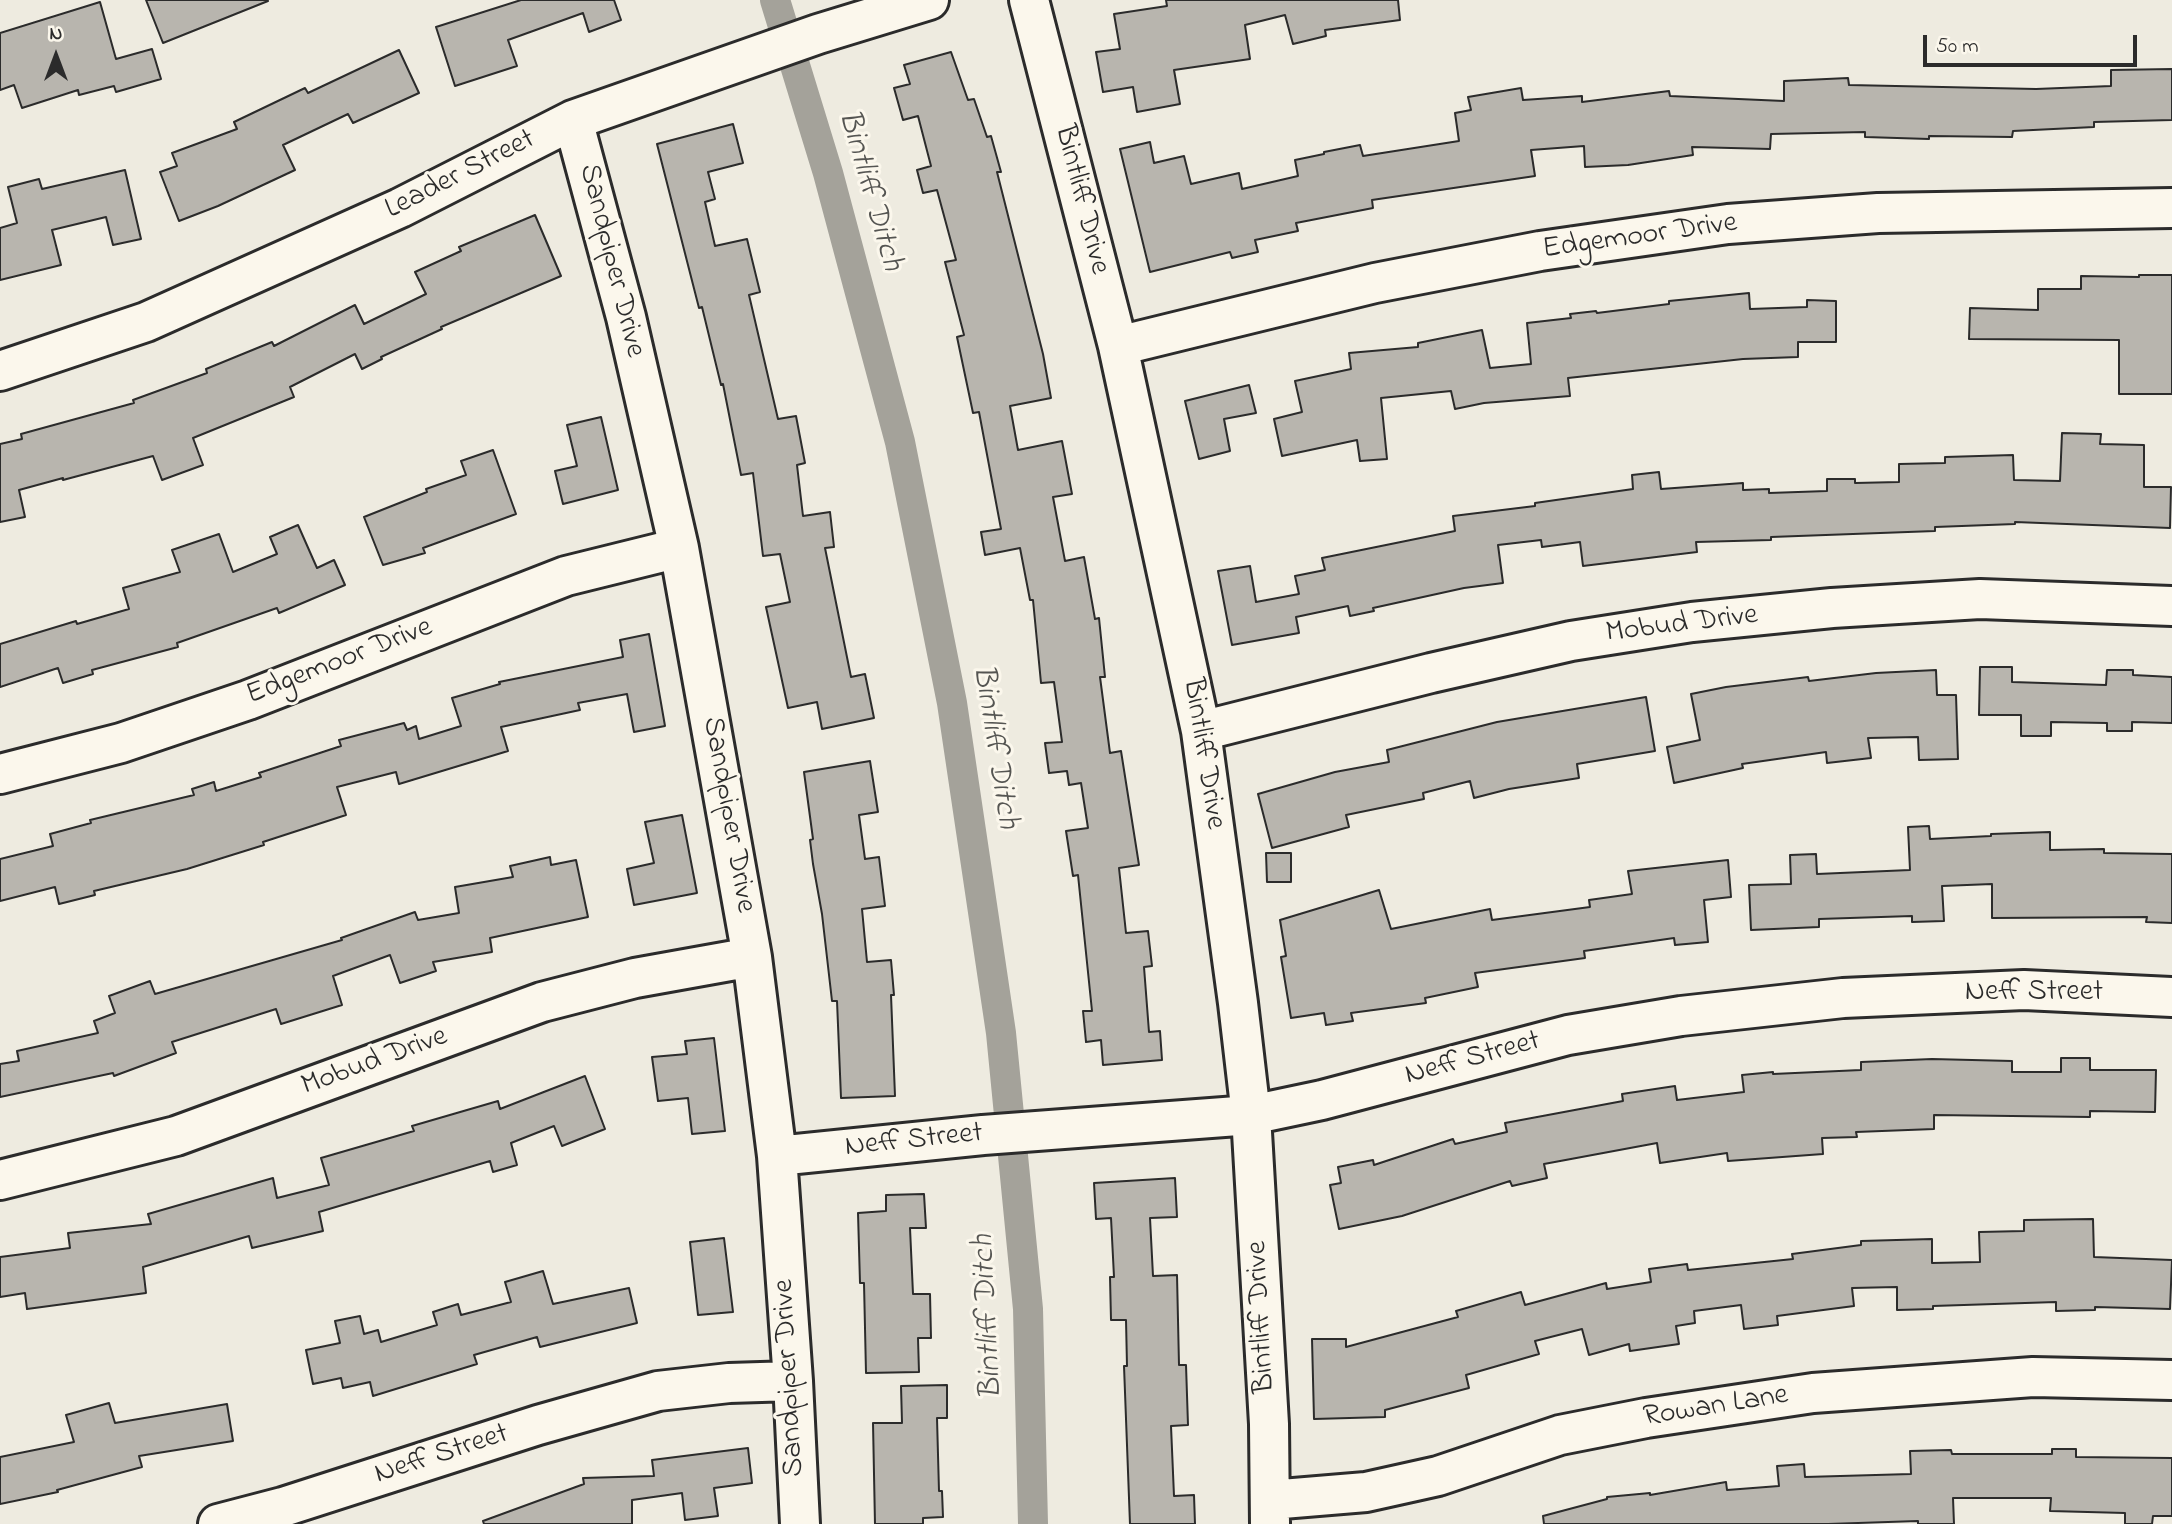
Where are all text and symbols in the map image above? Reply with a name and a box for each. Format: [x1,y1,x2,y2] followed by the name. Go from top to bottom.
[21,21,91,91] north arrow
[50,21,62,48] text: N
[1927,21,2140,65] scale bar
[1936,32,1979,62] text: 50 m
[827,106,909,276] water label: Bintliff Ditch
[1044,122,1116,278] street label: Bintliff Drive
[380,123,542,229] street label: Leader Street
[569,161,651,361] street label: Sandpiper Drive
[1540,207,1740,269] street label: Edgemoor Drive
[1604,599,1760,653] street label: Mobud Drive
[242,611,438,715] street label: Edgemoor Drive
[961,662,1025,832] water label: Bintliff Ditch
[1172,676,1232,832] street label: Bintliff Drive
[692,714,762,916] street label: Sandpiper Drive
[1965,976,2103,1012] street label: Neff Street
[297,1020,453,1106] street label: Mobud Drive
[1402,1025,1544,1095] street label: Neff Street
[843,1117,985,1167] street label: Neff Street
[966,1233,1014,1401] water label: Bintliff Ditch
[1241,1240,1285,1394] street label: Bintliff Drive
[768,1278,814,1478] street label: Sandpiper Drive
[1641,1379,1791,1437] street label: Rowan Lane
[371,1418,513,1494] street label: Neff Street

